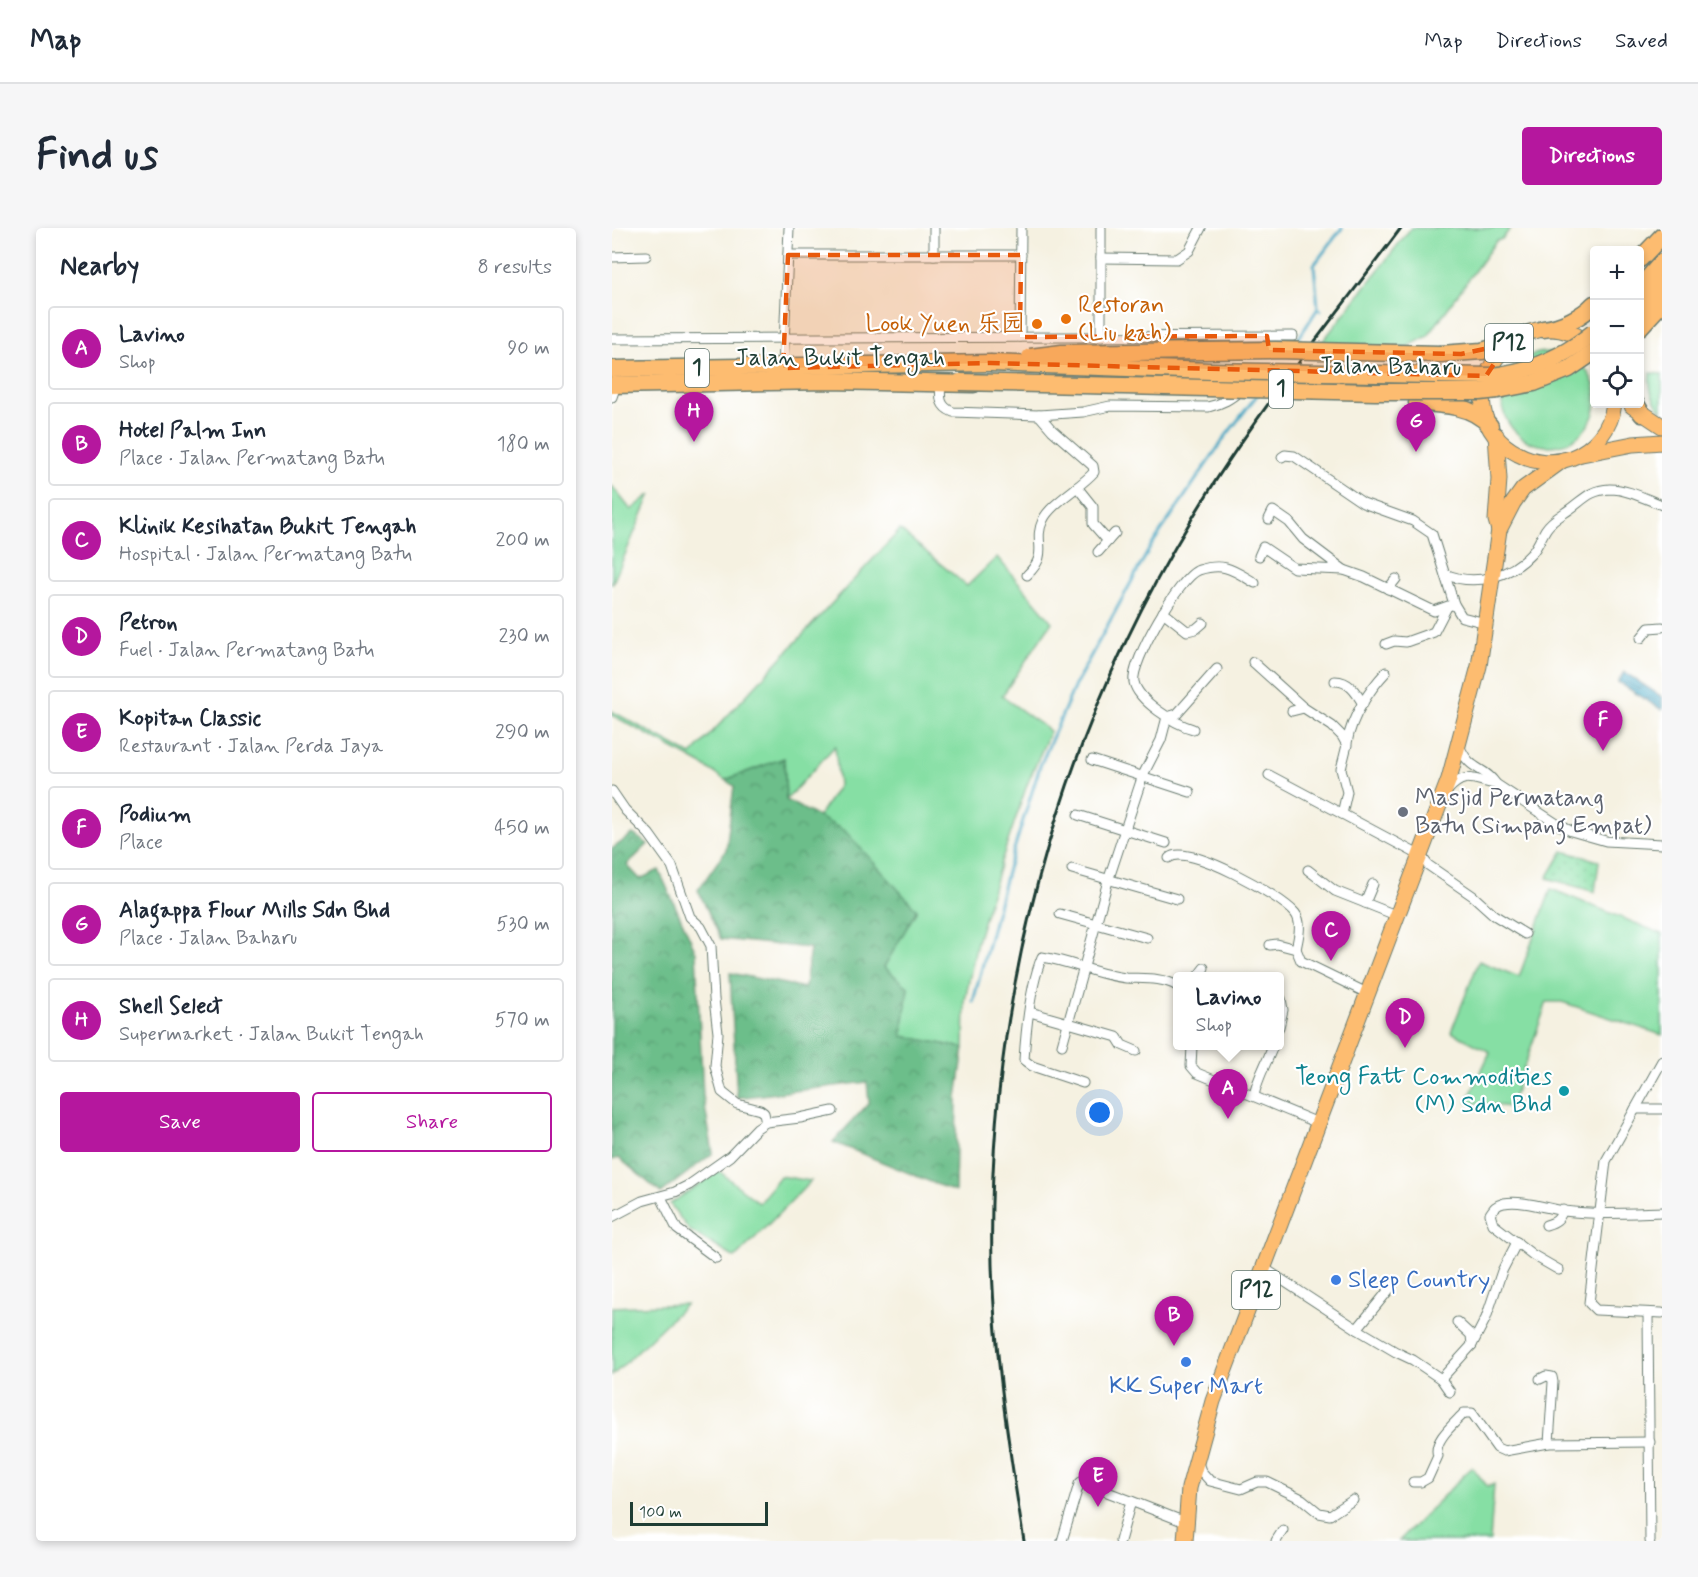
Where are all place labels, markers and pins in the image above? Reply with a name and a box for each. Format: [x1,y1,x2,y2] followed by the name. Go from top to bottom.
[1078,290,1171,349] place label: Restoran (Liu kah)
[865,309,1025,340] place label: Look Yuen 乐园
[1059,312,1073,326] marker: Restoran (Liu kah)
[1030,317,1044,331] marker: Look Yuen 乐园
[674,392,713,442] pin: H
[1396,402,1436,452] pin: G
[1584,702,1622,751] pin: F
[1415,783,1652,845] place label: Masjid Permatang Batu (Simpang Empat)
[1396,805,1410,819] marker: Masjid Permatang Batu (Simpang Empat)
[1312,912,1350,961] pin: C
[1386,998,1424,1048] pin: D
[1295,1062,1552,1121] place label: Teong Fatt Commodities (M) Sdn Bhd
[1208,1070,1248,1119] pin: A
[1557,1084,1571,1098] marker: Teong Fatt Commodities (M) Sdn Bhd
[1348,1265,1490,1296] place label: Sleep Country
[1329,1273,1343,1287] marker: Sleep Country
[1154,1296,1194,1346] pin: B
[1179,1355,1193,1369] marker: KK Super Mart
[1109,1371,1263,1402] place label: KK Super Mart
[1078,1458,1118,1507] pin: E

